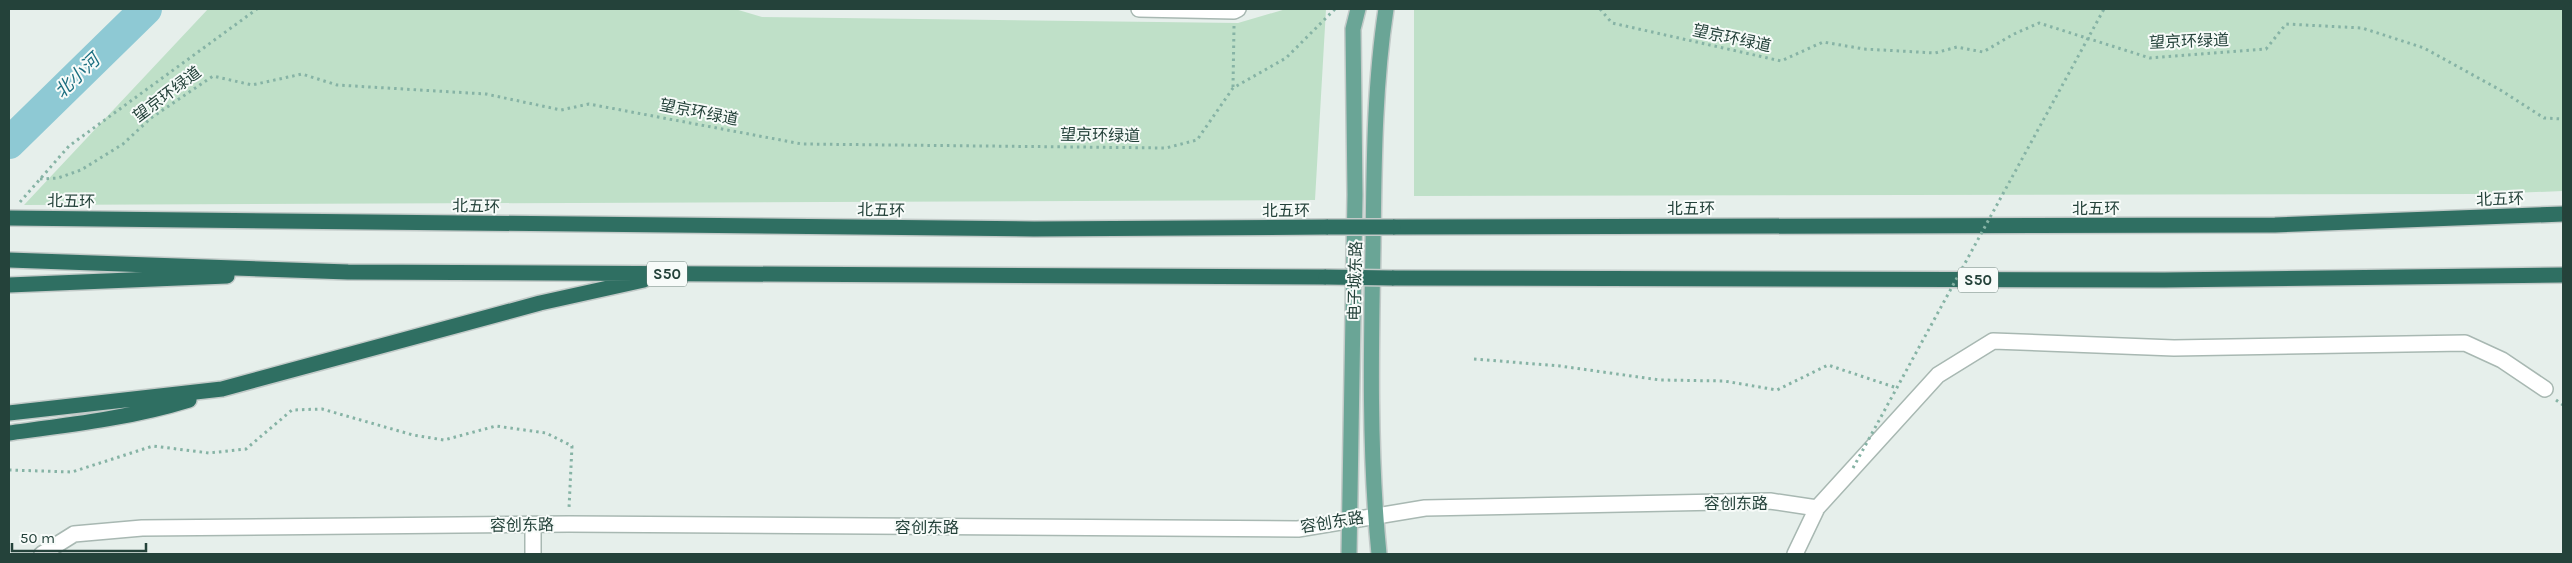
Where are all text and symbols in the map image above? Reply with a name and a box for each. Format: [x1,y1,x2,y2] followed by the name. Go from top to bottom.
[1691,20,1773,56] street label: 望京环绿道
[2149,30,2229,52] street label: 望京环绿道
[50,47,106,103] water label: 北小河
[129,62,205,126] street label: 望京环绿道
[658,95,740,129] street label: 望京环绿道
[1060,125,1140,145] street label: 望京环绿道
[2476,189,2524,209] street label: 北五环
[47,191,95,211] street label: 北五环
[452,196,500,216] street label: 北五环
[1667,199,1715,218] street label: 北五环
[2072,199,2120,218] street label: 北五环
[857,200,905,220] street label: 北五环
[1262,201,1310,220] street label: 北五环
[1345,241,1365,321] street label: 电子城东路
[647,262,687,286] road number: S50
[1958,268,1998,292] road number: S50
[1704,494,1768,513] street label: 容创东路
[1299,508,1365,536] street label: 容创东路
[490,515,554,535] street label: 容创东路
[895,518,959,537] street label: 容创东路
[12,520,146,552] scale bar
[20,529,55,547] text: 50 m

